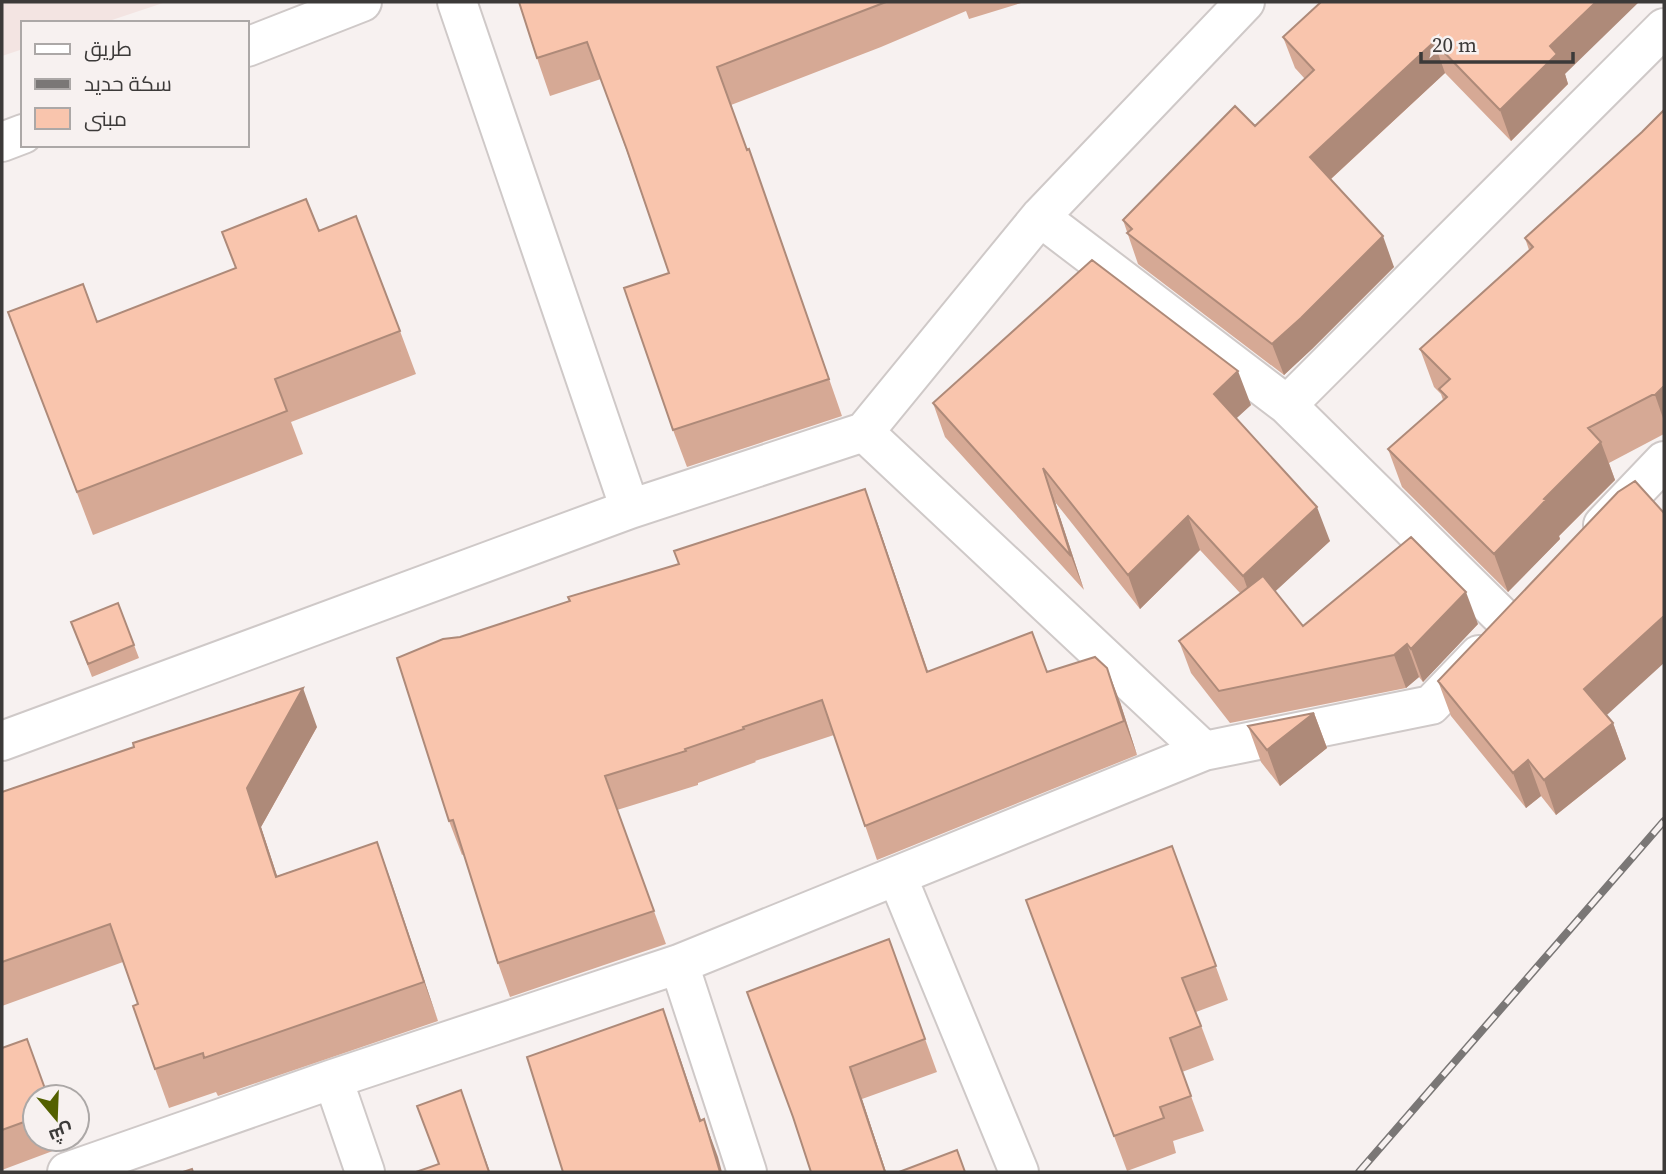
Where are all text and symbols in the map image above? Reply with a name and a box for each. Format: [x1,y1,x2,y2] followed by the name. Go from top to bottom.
[21,21,248,147] legend
[1421,21,1573,65] scale bar
[1432,30,1477,59] text: 20 m
[84,34,132,63] text: طريق
[84,69,172,98] text: سكة حديد
[84,104,127,133] text: مبنى
[21,1083,91,1153] north arrow
[46,1118,77,1150] text: ش

